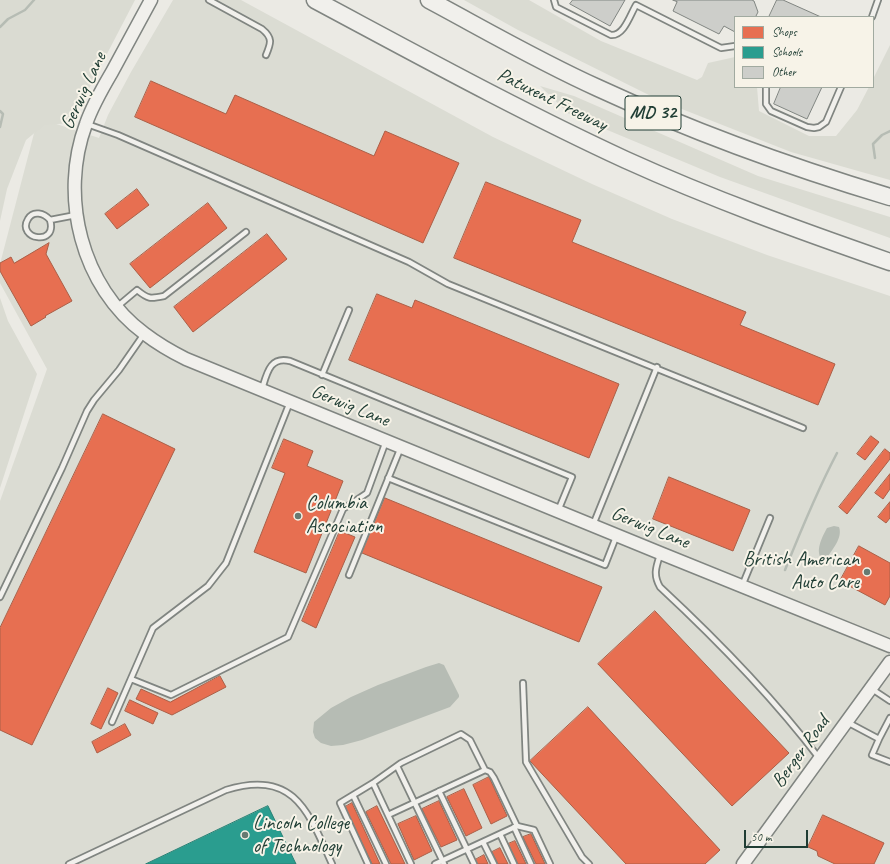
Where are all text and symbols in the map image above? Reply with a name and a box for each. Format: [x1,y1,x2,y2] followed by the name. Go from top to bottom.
[734,16,874,88] legend
[772,24,797,40] text: Shops
[772,44,802,60] text: Schools
[56,49,112,133] street label: Gerwig Lane
[493,63,611,137] street label: Patuxent Freeway
[772,64,796,80] text: Other
[625,96,681,130] road number: MD 32
[307,379,393,433] street label: Gerwig Lane
[306,492,382,539] place label: Columbia Association
[607,501,693,555] street label: Gerwig Lane
[293,511,303,521] marker: Columbia Association
[743,548,859,595] place label: British American Auto Care
[862,567,872,577] marker: British American Auto Care
[767,711,835,793] street label: Berger Road
[253,812,349,859] place label: Lincoln College of Technology
[746,822,810,848] scale bar
[751,829,771,845] text: 50 m
[240,830,250,840] marker: Lincoln College of Technology

